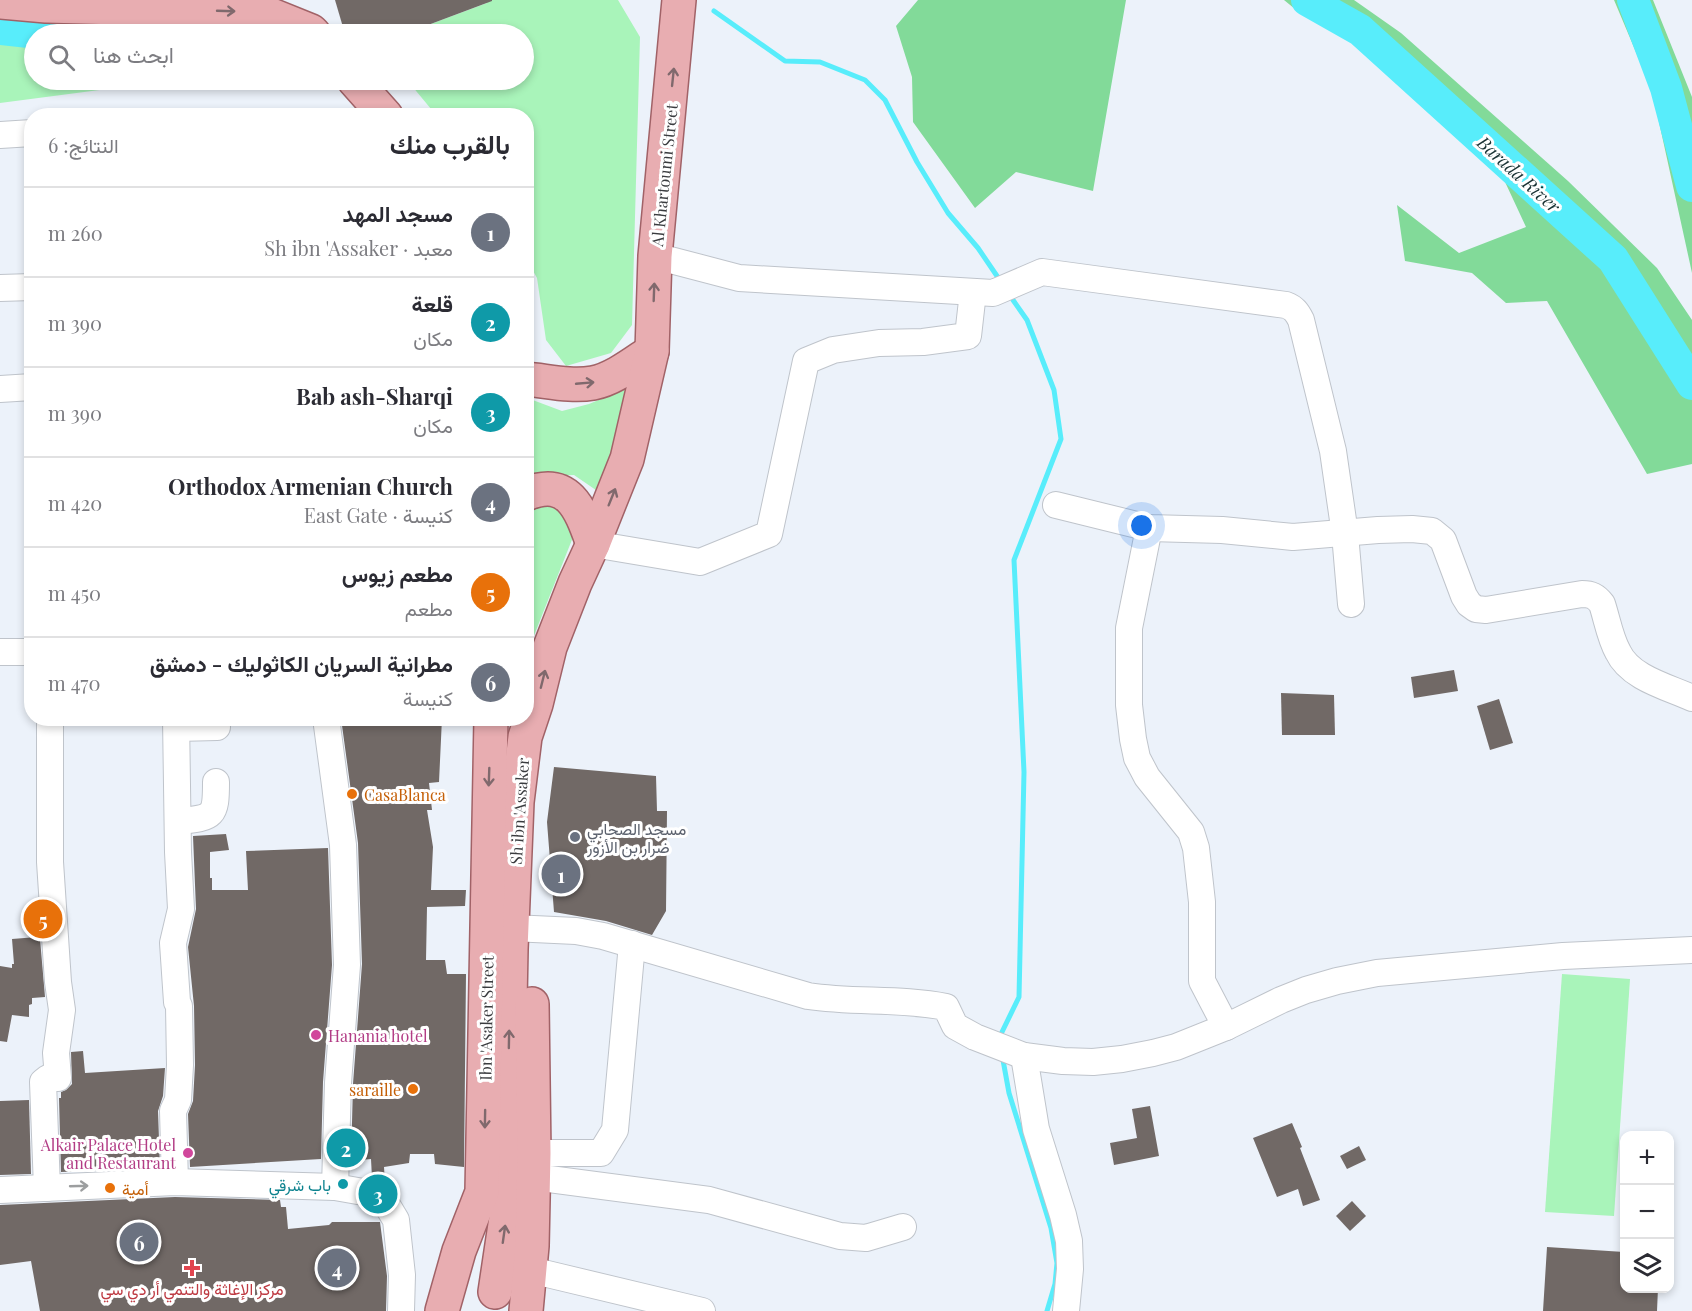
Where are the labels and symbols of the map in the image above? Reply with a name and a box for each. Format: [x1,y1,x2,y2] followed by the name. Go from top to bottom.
[216,5,236,17] one-way arrow
[668,68,679,88] one-way arrow
[646,102,682,248] street label: Al Khartoumi Street
[1472,130,1567,218] water label: Barada River
[649,283,660,303] one-way arrow
[574,377,594,388] one-way arrow
[607,489,618,507] one-way arrow
[1127,511,1156,540] your location
[537,670,549,689] one-way arrow
[505,757,533,865] street label: Sh ibn 'Assaker
[484,766,495,786] one-way arrow
[364,784,446,805] place label: CasaBlanca
[345,787,359,801] marker: CasaBlanca
[586,818,686,858] place label: مسجد الصحابي ضرار بن الأزور
[568,830,582,844] marker: مسجد الصحابي ضرار بن الأزور
[542,852,580,896] pin: 1
[24,896,63,942] pin: 5
[474,955,498,1081] street label: Ibn 'Asaker Street
[328,1025,428,1046] place label: Hanania hotel
[309,1028,323,1042] marker: Hanania hotel
[503,1029,515,1049] one-way arrow
[349,1079,401,1100] place label: saraille
[406,1082,420,1096] marker: saraille
[479,1108,491,1128] one-way arrow
[326,1126,366,1170] pin: 2
[40,1134,176,1173] place label: Alkair Palace Hotel and Restaurant
[181,1146,195,1160] marker: Alkair Palace Hotel and Restaurant
[358,1172,398,1216] pin: 3
[269,1174,331,1199] place label: باب شرقي
[336,1177,350,1191] marker: باب شرقي
[122,1178,149,1199] place label: أمية
[69,1181,89,1192] one-way arrow
[103,1181,117,1195] marker: أمية
[120,1220,158,1264] pin: 6
[498,1224,509,1244] one-way arrow
[318,1246,356,1290] pin: 4
[183,1259,201,1277] marker: مركز الإغاثة والتنمي أر دي سي
[100,1278,284,1303] place label: مركز الإغاثة والتنمي أر دي سي

